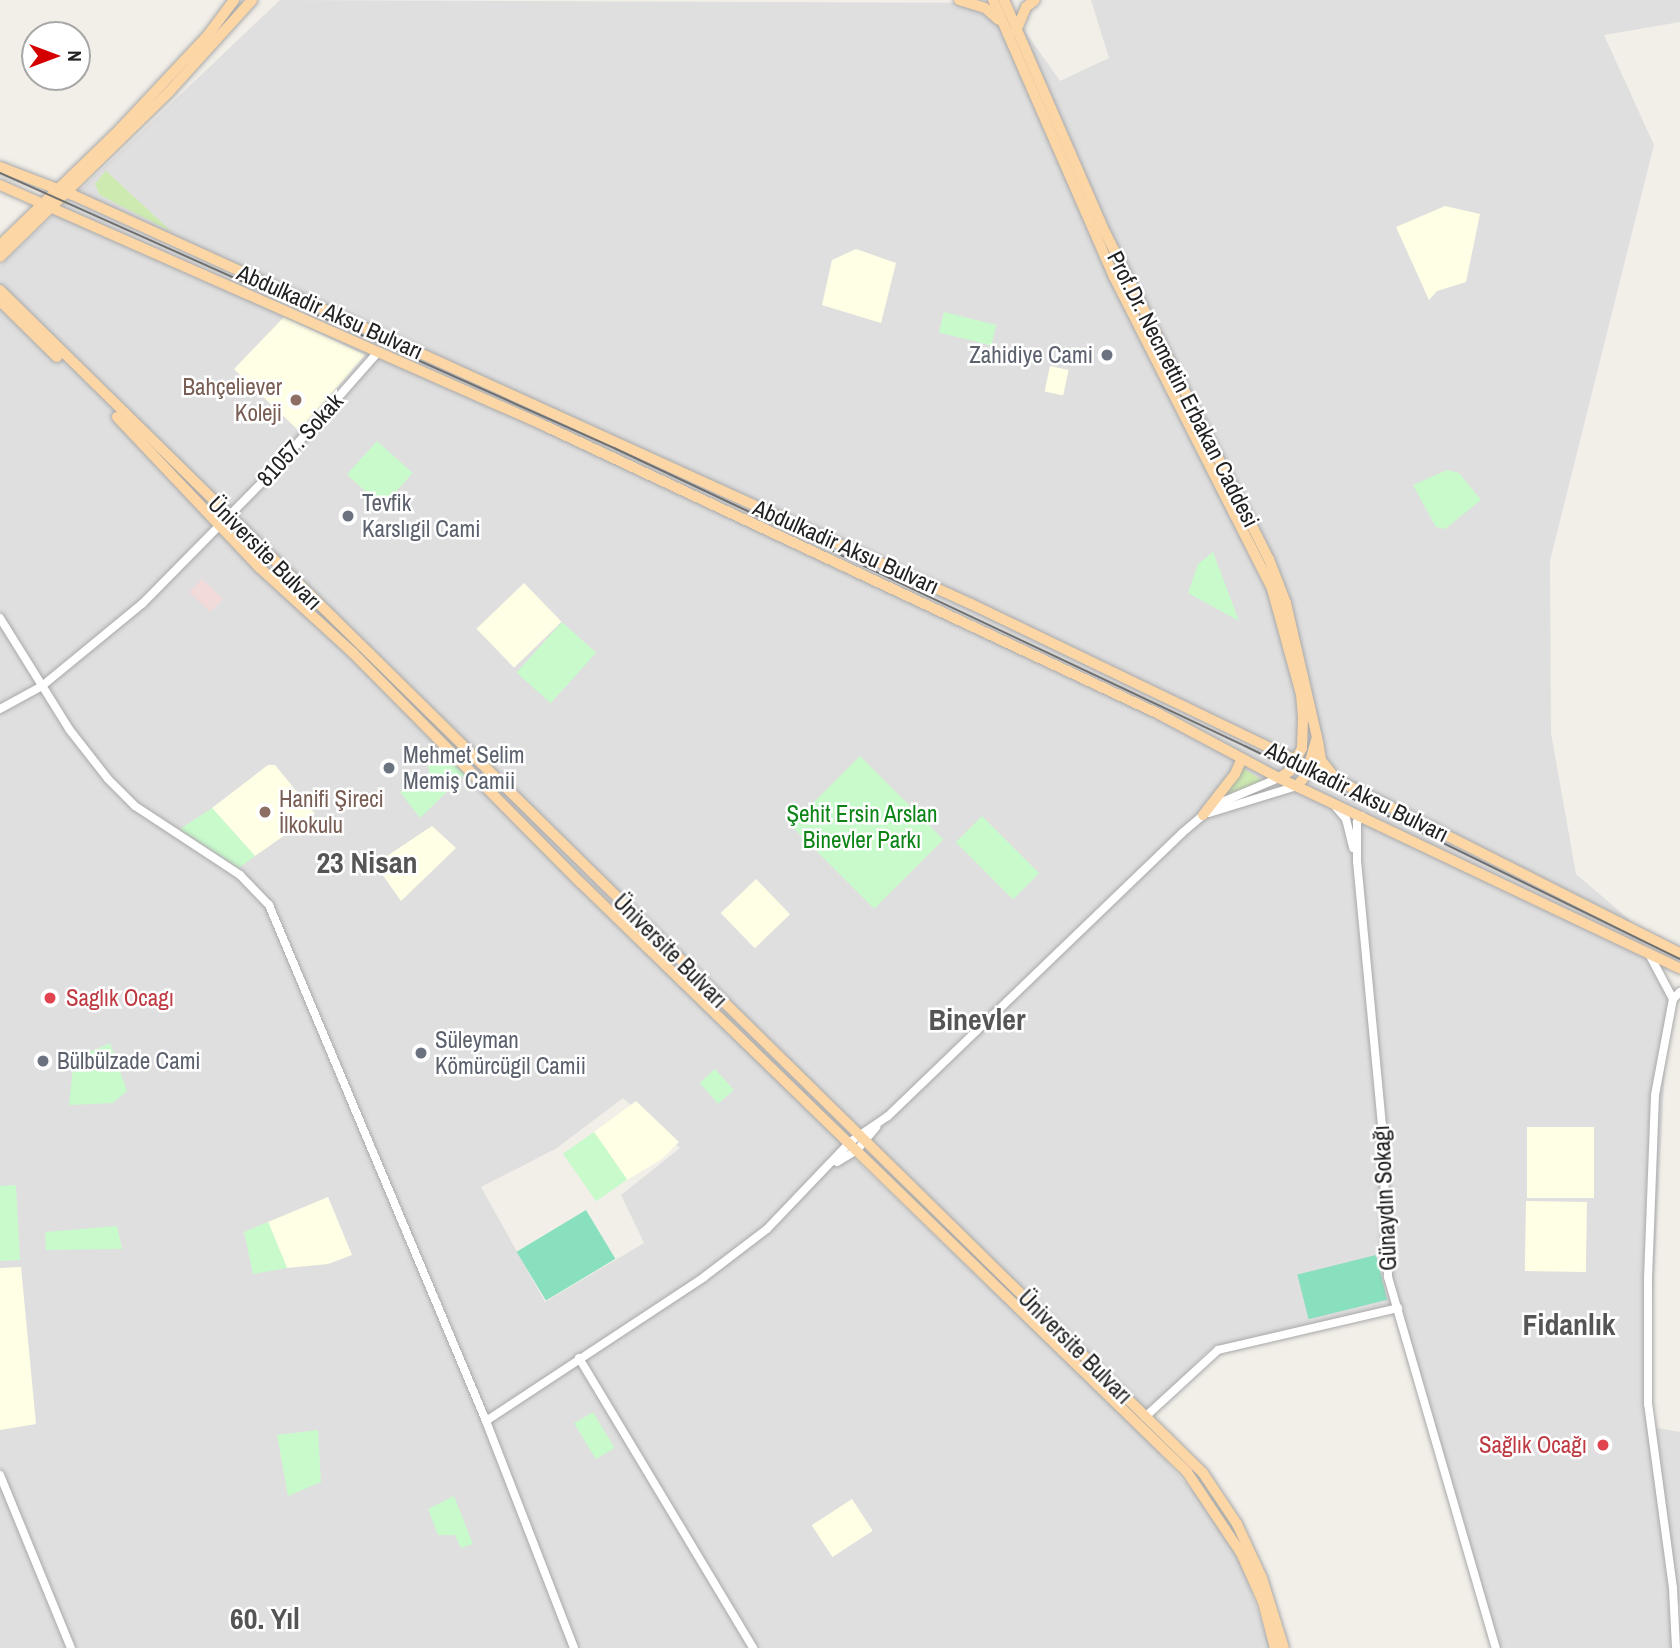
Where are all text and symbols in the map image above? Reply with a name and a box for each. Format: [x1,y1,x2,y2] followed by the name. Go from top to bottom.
[21,21,91,91] north arrow
[62,50,88,62] text: N
[1101,246,1265,532] street label: Prof.Dr. Necmettin Erbakan Caddesi
[232,258,428,366] street label: Abdulkadir Aksu Bulvarı
[969,341,1093,369] place label: Zahidiye Cami
[1099,347,1115,363] marker: Zahidiye Cami
[182,373,282,427] place label: Bahçeliever Koleji
[251,388,349,492] street label: 81057. Sokak
[288,392,304,408] marker: Bahçeliever Koleji
[362,489,480,543] place label: Tevfik Karslıgil Cami
[202,490,328,616] street label: Üniversite Bulvarı
[748,493,944,601] street label: Abdulkadir Aksu Bulvarı
[340,508,356,524] marker: Tevfik Karslıgil Cami
[1260,735,1454,849] street label: Abdulkadir Aksu Bulvarı
[403,741,525,795] place label: Mehmet Selim Memiş Camii
[381,760,397,776] marker: Mehmet Selim Memiş Camii
[279,785,384,839] place label: Hanifi Şireci İlkokulu
[786,800,938,854] park label: Şehit Ersin Arslan Binevler Parkı
[257,804,273,820] marker: Hanifi Şireci İlkokulu
[316,844,418,880] district label: 23 Nisan
[607,888,733,1014] street label: Üniversite Bulvarı
[66,984,174,1012] place label: Saglık Ocagı
[40,988,60,1008] marker: Saglık Ocagı
[928,1001,1026,1037] district label: Binevler
[435,1026,586,1080] place label: Süleyman Kömürcügil Camii
[413,1045,429,1061] marker: Süleyman Kömürcügil Camii
[57,1047,201,1075] place label: Bülbülzade Cami
[35,1053,51,1069] marker: Bülbülzade Cami
[1367,1125,1403,1271] street label: Günaydın Sokağı
[1012,1284,1138,1410] street label: Üniversite Bulvarı
[1523,1306,1615,1342] district label: Fidanlık
[1479,1431,1587,1459] place label: Sağlık Ocağı
[1593,1435,1613,1455] marker: Sağlık Ocağı
[230,1600,300,1636] district label: 60. Yıl

